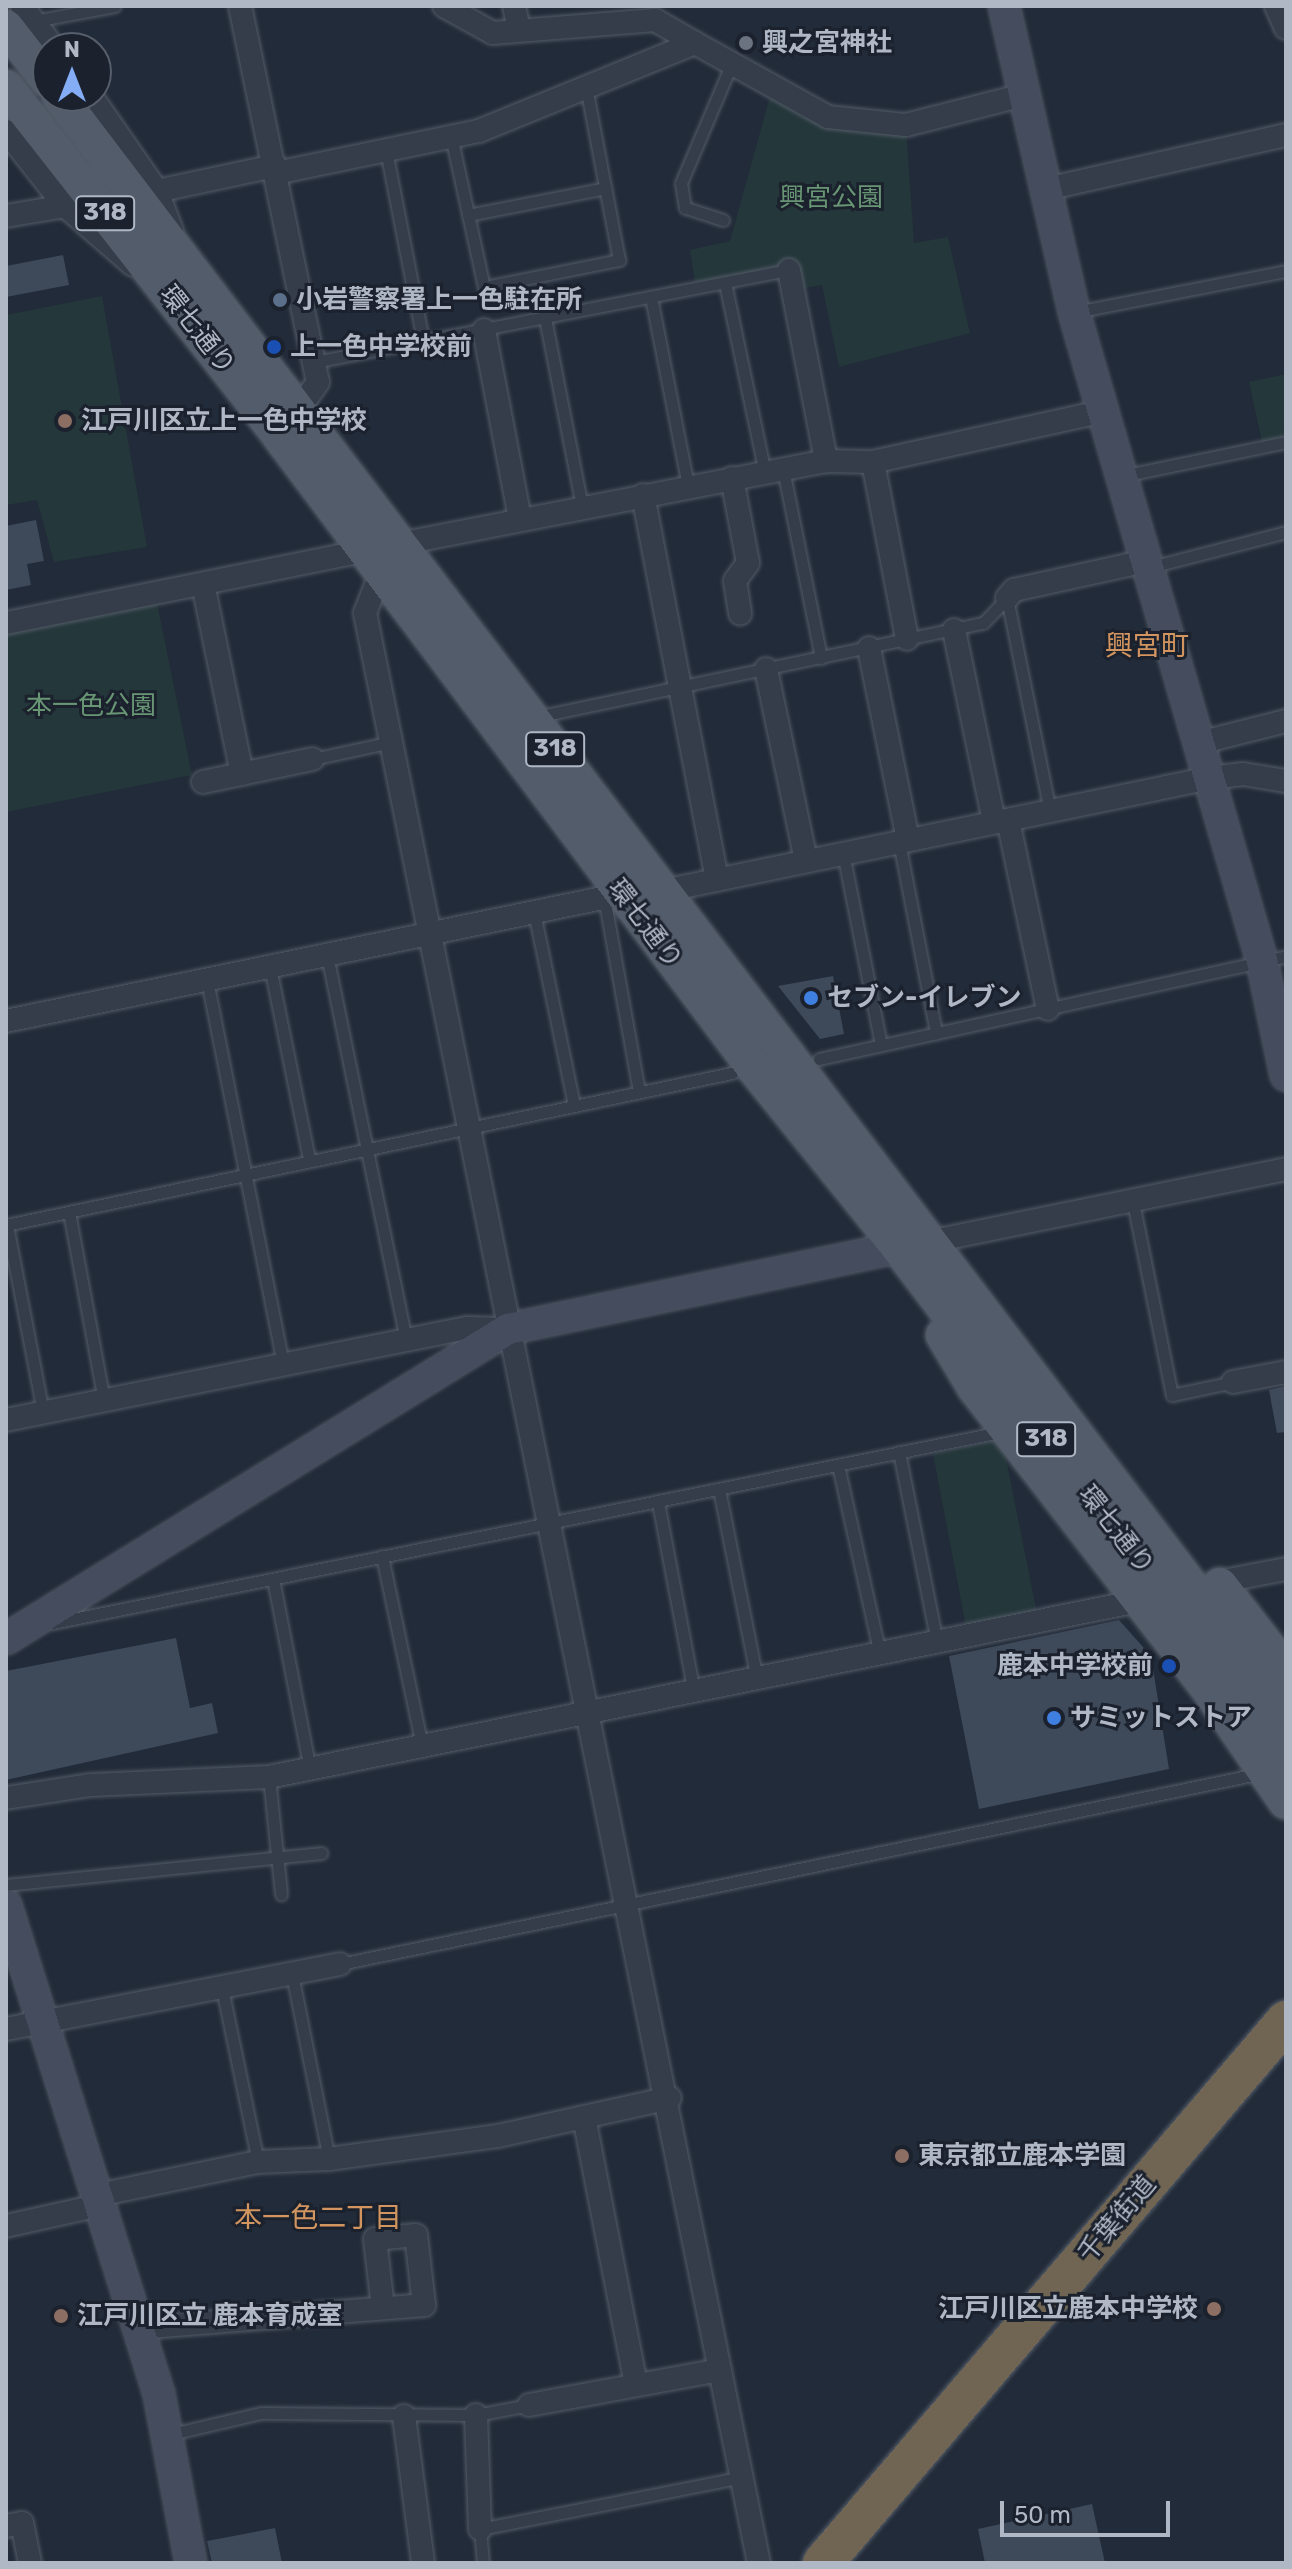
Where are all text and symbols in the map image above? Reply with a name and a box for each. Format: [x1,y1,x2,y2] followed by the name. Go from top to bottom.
[762,27,892,59] place label: 興之宮神社
[32,32,112,112] north arrow
[737,34,755,52] marker: 興之宮神社
[64,36,80,63] text: N
[779,182,883,214] park label: 興宮公園
[75,193,135,233] road number: 318
[153,279,241,381] street label: 環七通り
[296,284,582,316] place label: 小岩警察署上一色駐在所
[271,291,289,309] marker: 小岩警察署上一色駐在所
[290,331,472,363] place label: 上一色中学校前
[265,338,283,356] marker: 上一色中学校前
[81,405,367,437] place label: 江戸川区立上一色中学校
[56,412,74,430] marker: 江戸川区立上一色中学校
[1105,629,1189,663] district label: 興宮町
[26,690,156,722] park label: 本一色公園
[525,729,585,769] road number: 318
[601,873,689,975] street label: 環七通り
[827,982,1021,1014] place label: セブン-イレブン
[802,989,820,1007] marker: セブン-イレブン
[1016,1419,1076,1459] road number: 318
[1072,1479,1160,1581] street label: 環七通り
[997,1650,1153,1682] place label: 鹿本中学校前
[1160,1657,1178,1675] marker: 鹿本中学校前
[1070,1702,1252,1734] place label: サミットストア
[1045,1709,1063,1727] marker: サミットストア
[918,2140,1126,2172] place label: 東京都立鹿本学園
[893,2147,911,2165] marker: 東京都立鹿本学園
[1072,2169,1162,2269] street label: 千葉街道
[234,2201,402,2235] district label: 本一色二丁目
[938,2293,1198,2325] place label: 江戸川区立鹿本中学校
[77,2300,343,2332] place label: 江戸川区立 鹿本育成室
[1205,2300,1223,2318] marker: 江戸川区立鹿本中学校
[52,2307,70,2325] marker: 江戸川区立 鹿本育成室
[1004,2485,1174,2535] scale bar
[1014,2501,1071,2529] text: 50 m

